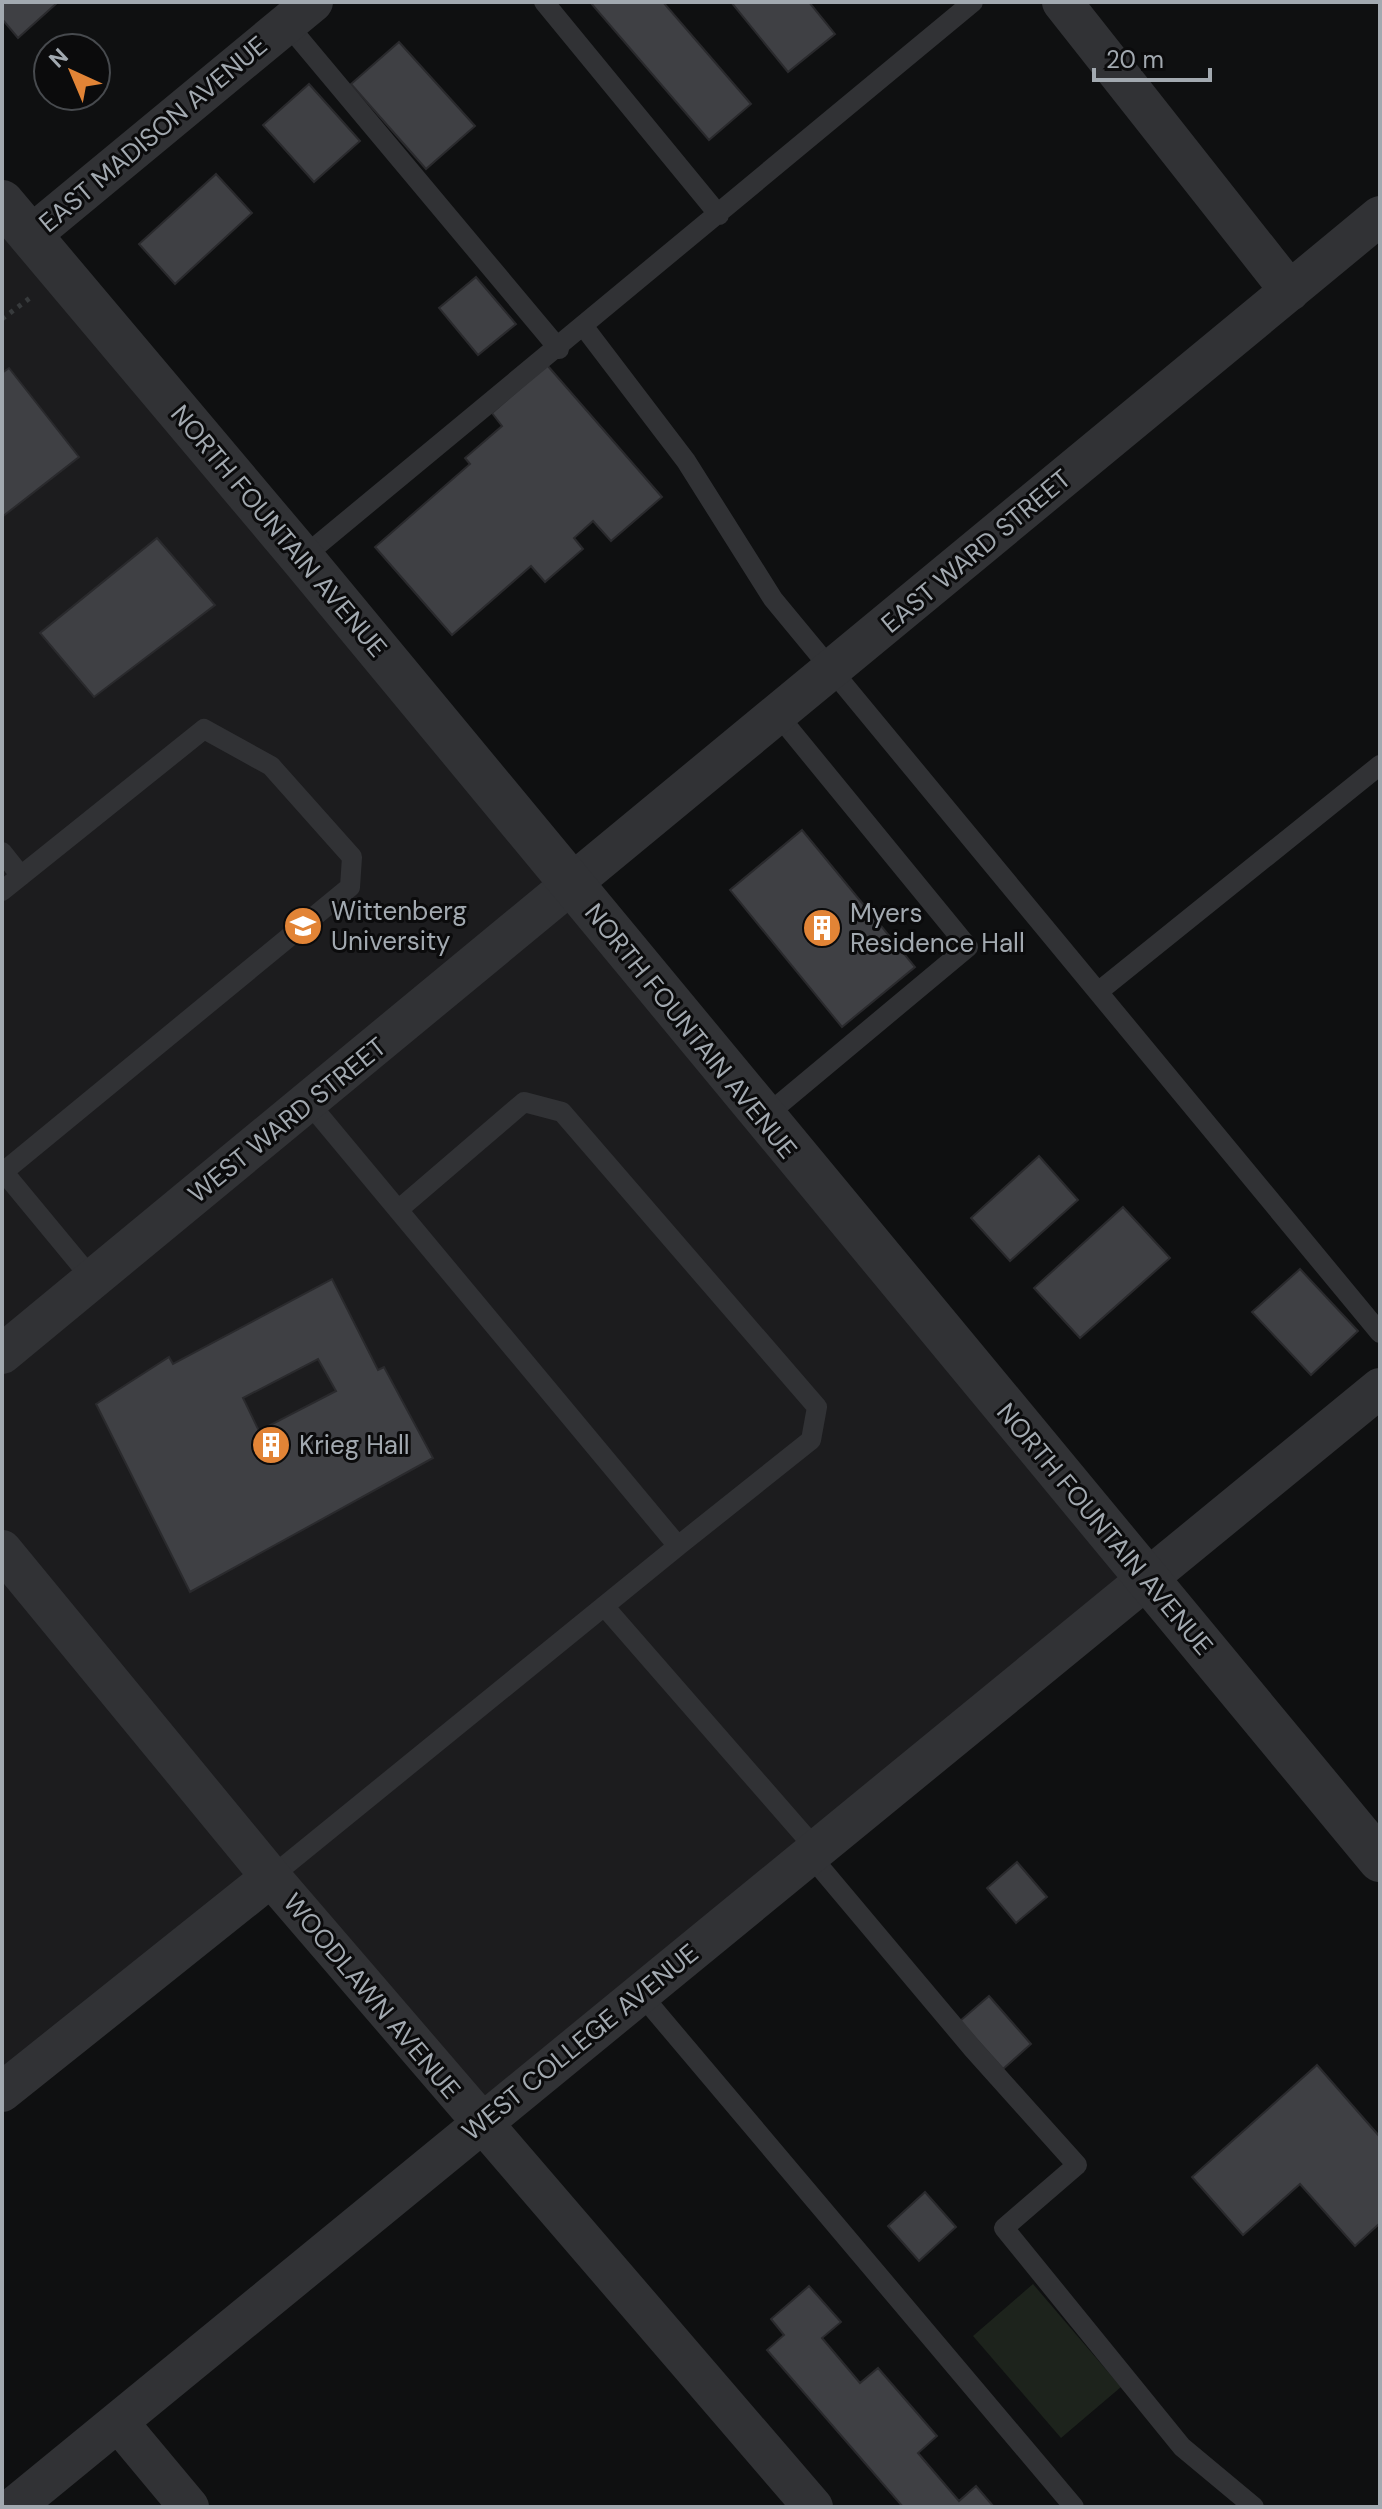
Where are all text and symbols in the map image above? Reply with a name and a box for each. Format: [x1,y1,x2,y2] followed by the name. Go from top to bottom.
[33,30,273,238] street label: EAST MADISON AVENUE
[32,32,112,112] north arrow
[1094,32,1210,82] scale bar
[1106,44,1164,75] text: 20 m
[163,398,395,664] street label: NORTH FOUNTAIN AVENUE
[874,462,1078,640] street label: EAST WARD STREET
[331,894,467,958] place label: Wittenberg University
[577,896,805,1166] street label: NORTH FOUNTAIN AVENUE
[850,896,1025,960] place label: Myers Residence Hall
[282,905,324,947] school or university icon: Wittenberg University
[801,907,843,949] building icon: Myers Residence Hall
[181,1030,393,1210] street label: WEST WARD STREET
[989,1396,1221,1662] street label: NORTH FOUNTAIN AVENUE
[250,1424,292,1466] building icon: Krieg Hall
[299,1428,410,1462] place label: Krieg Hall
[276,1886,468,2106] street label: WOODLAWN AVENUE
[455,1936,705,2148] street label: WEST COLLEGE AVENUE

